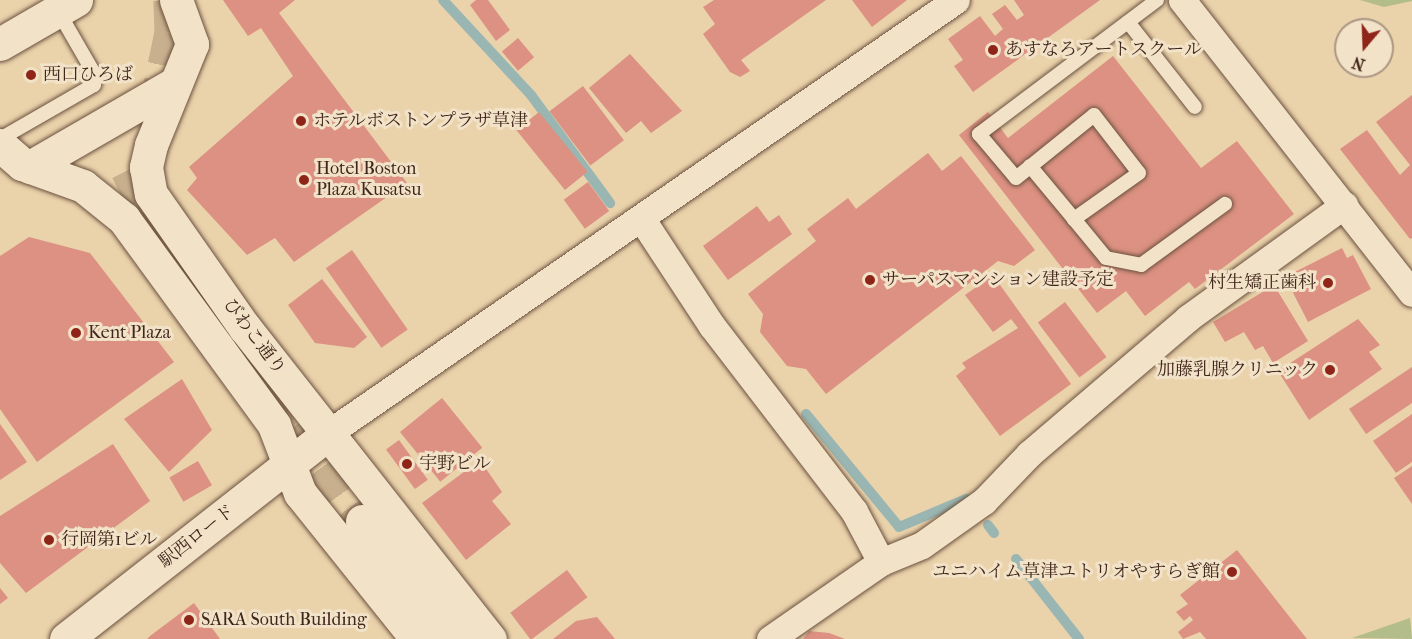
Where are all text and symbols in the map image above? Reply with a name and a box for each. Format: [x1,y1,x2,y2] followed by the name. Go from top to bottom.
[1334,18,1394,78] north arrow
[1005,39,1202,61] place label: あすなろアートスクール
[986,43,1000,57] marker: あすなろアートスクール
[1350,53,1367,75] text: N
[43,64,133,86] place label: 西口ひろば
[24,68,38,82] marker: 西口ひろば
[313,110,529,132] place label: ホテルボストンプラザ草津
[294,114,308,128] marker: ホテルボストンプラザ草津
[316,159,421,201] place label: Hotel Boston Plaza Kusatsu
[297,173,311,187] marker: Hotel Boston Plaza Kusatsu
[882,269,1116,291] place label: サーパスマンション建設予定
[1208,272,1316,294] place label: 村生矯正歯科
[863,273,877,287] marker: サーパスマンション建設予定
[1321,276,1335,290] marker: 村生矯正歯科
[218,295,290,379] street label: びわこ通り
[88,322,171,344] place label: Kent Plaza
[69,326,83,340] marker: Kent Plaza
[1156,359,1318,381] place label: 加藤乳腺クリニック
[1323,363,1337,377] marker: 加藤乳腺クリニック
[419,453,491,475] place label: 宇野ビル
[400,457,414,471] marker: 宇野ビル
[155,501,239,573] street label: 駅西ロード
[61,529,157,551] place label: 行岡第1ビル
[42,533,56,547] marker: 行岡第1ビル
[932,561,1220,583] place label: ユニハイム草津ユトリオやすらぎ館
[1225,565,1239,579] marker: ユニハイム草津ユトリオやすらぎ館
[201,609,367,631] place label: SARA South Building
[182,613,196,627] marker: SARA South Building

